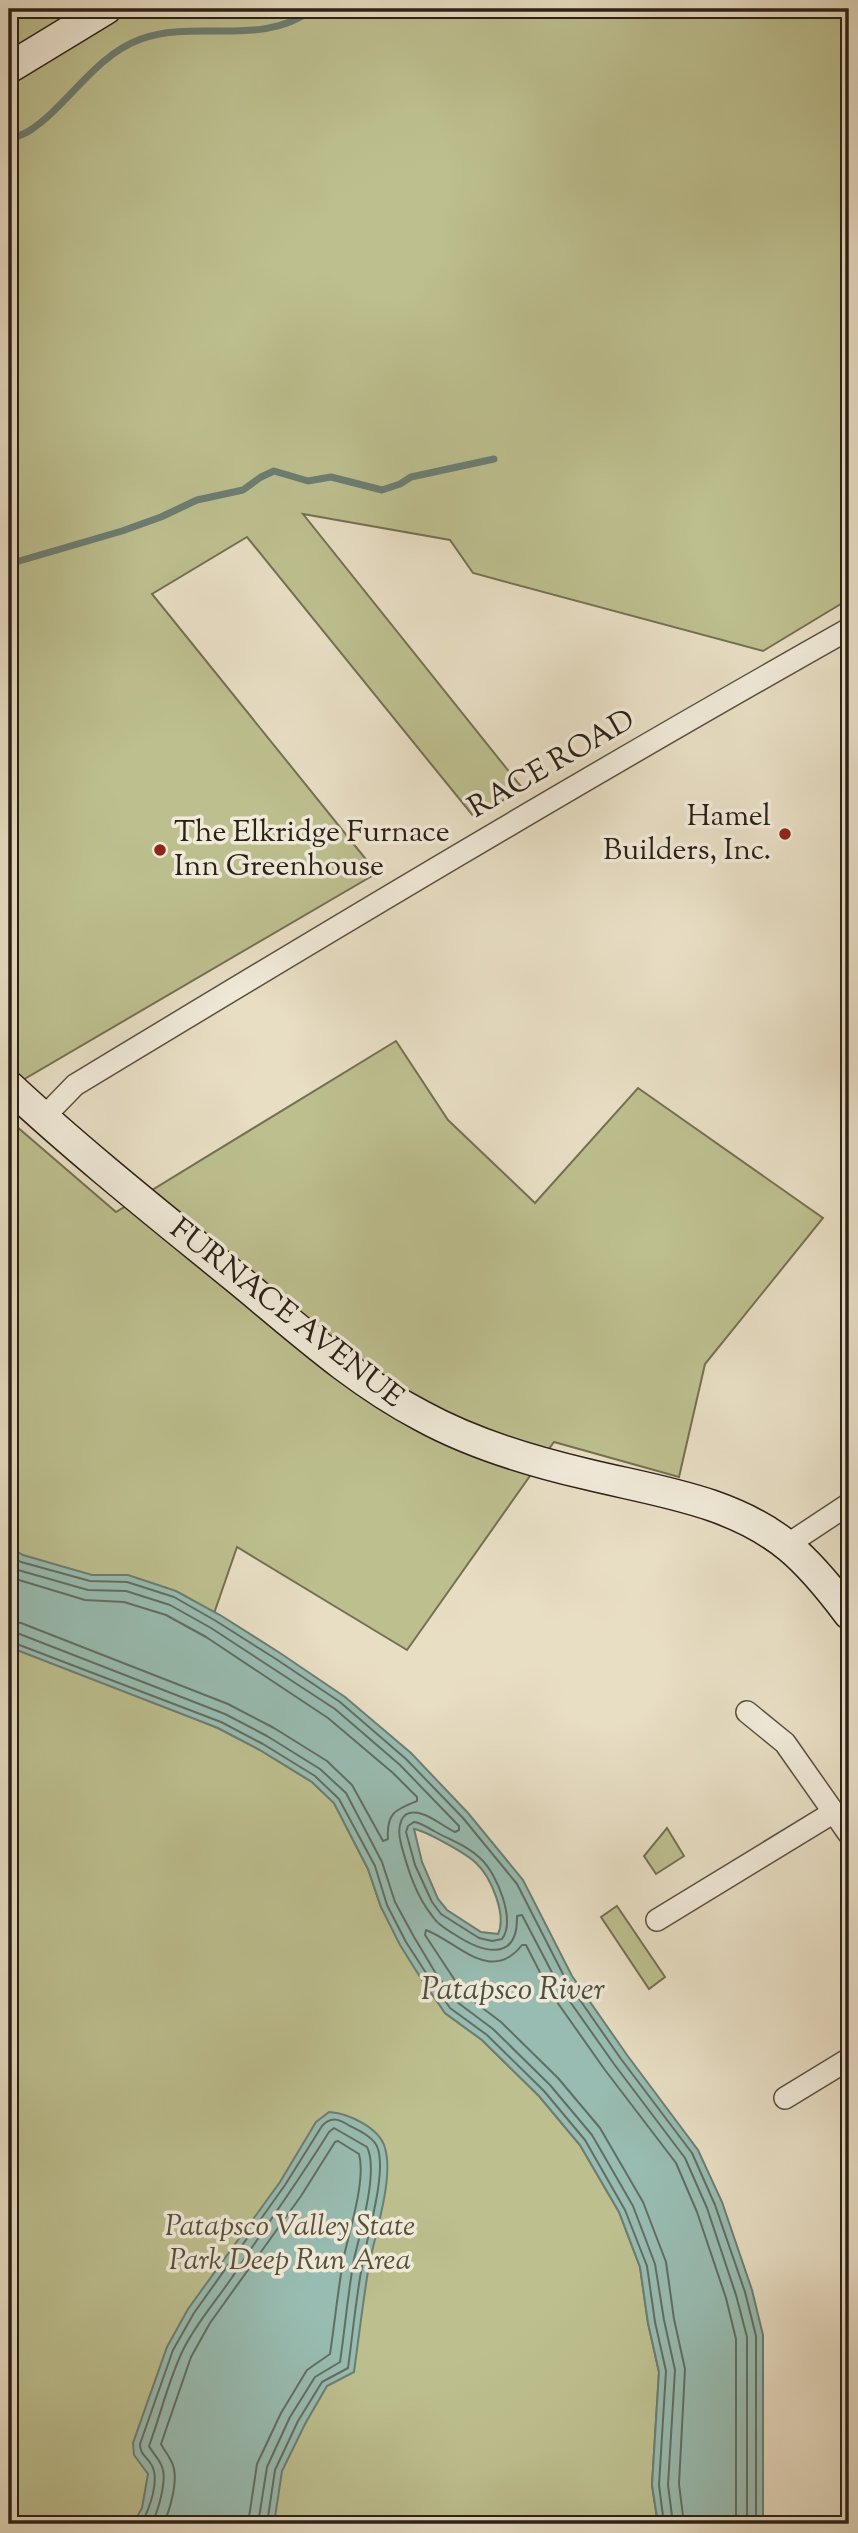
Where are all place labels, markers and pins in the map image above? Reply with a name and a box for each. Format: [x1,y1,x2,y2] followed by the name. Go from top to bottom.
[603,796,771,873] place label: Hamel Builders, Inc.
[174,812,450,889] place label: The Elkridge Furnace Inn Greenhouse
[777,826,793,842] marker: Hamel Builders, Inc.
[152,842,168,858] marker: The Elkridge Furnace Inn Greenhouse

